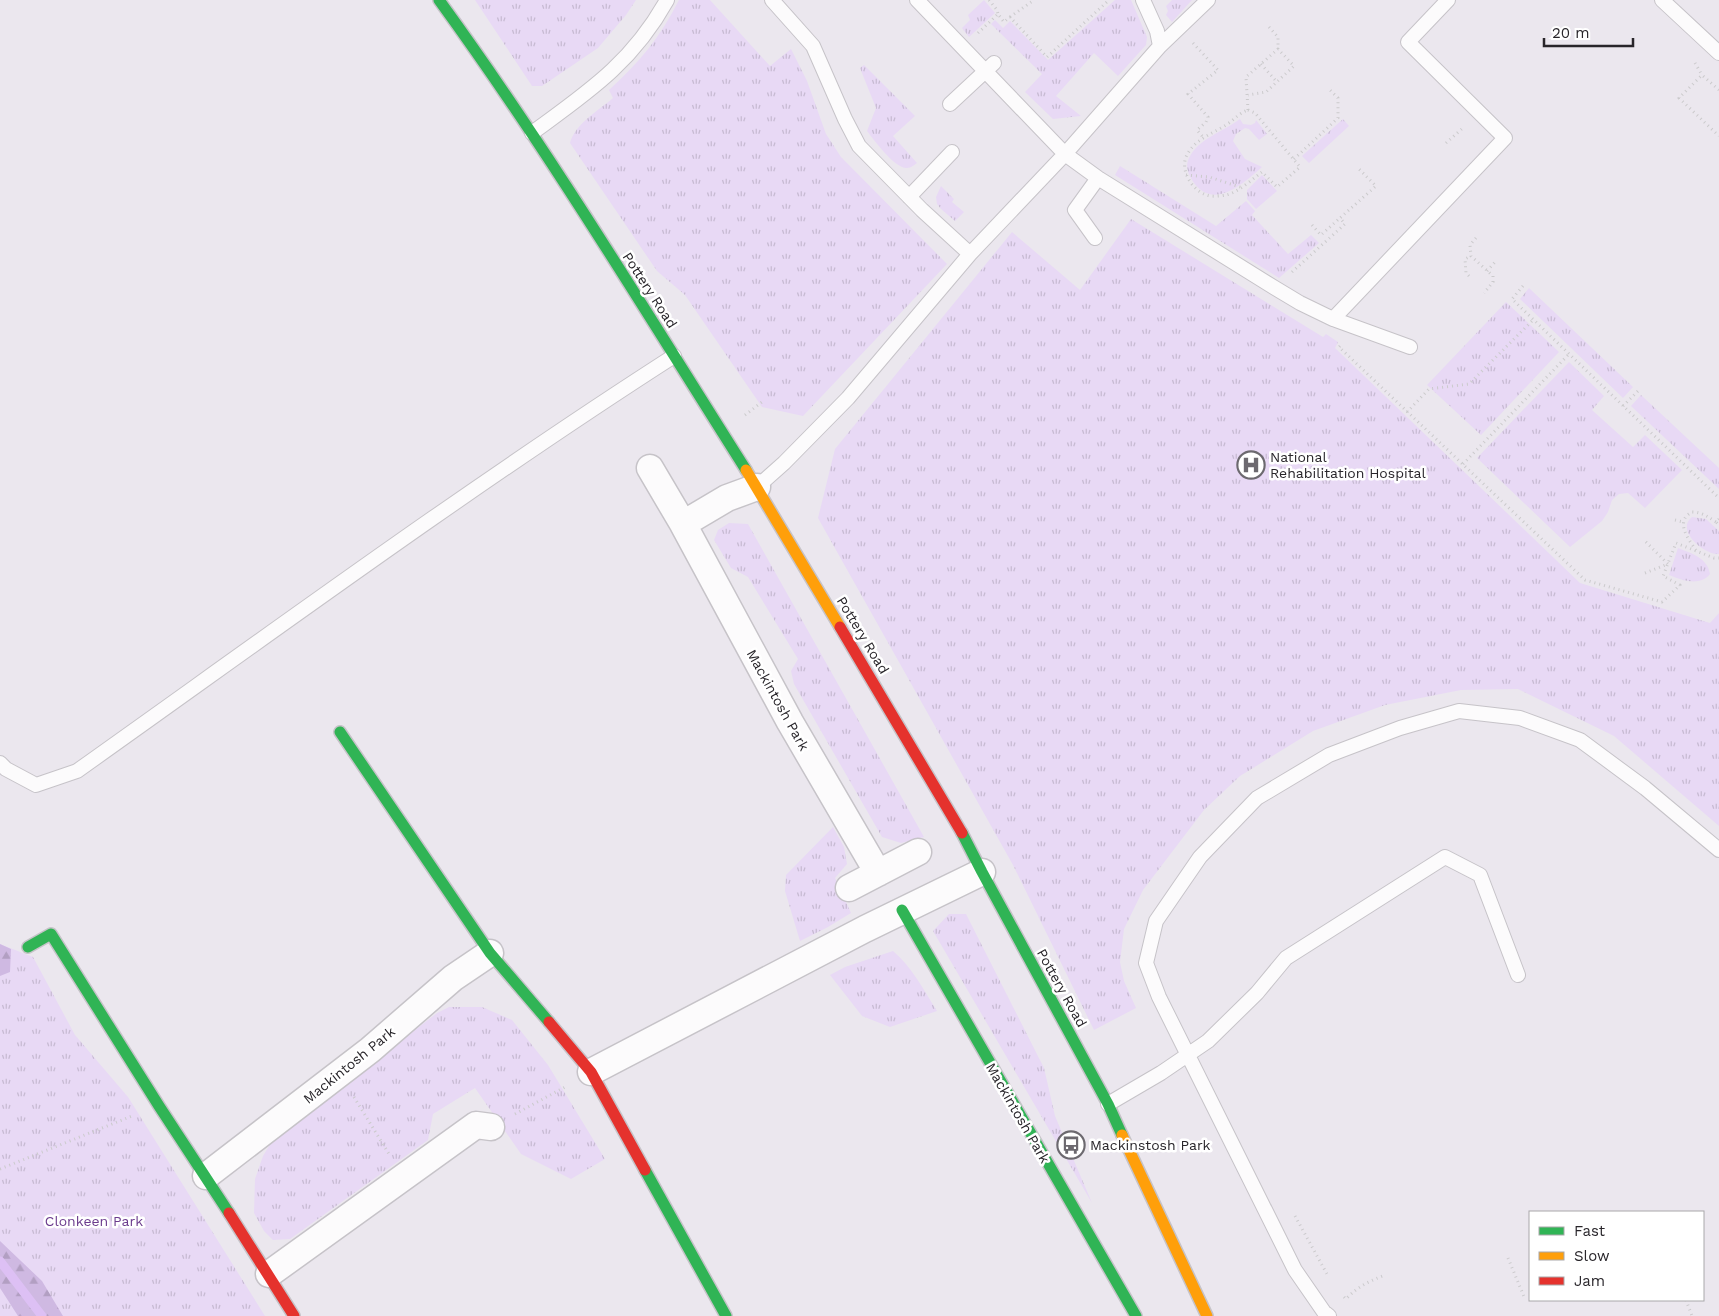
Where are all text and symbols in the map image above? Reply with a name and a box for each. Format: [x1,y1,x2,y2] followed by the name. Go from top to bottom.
[1544,15,1633,47] scale bar
[1552,24,1590,42] text: 20 m
[620,249,680,331] street label: Pottery Road
[1270,449,1426,481] place label: National Rehabilitation Hospital
[1236,450,1266,480] hospital icon: National Rehabilitation Hospital
[834,594,892,676] street label: Pottery Road
[744,647,812,753] street label: Mackintosh Park
[1034,946,1090,1030] street label: Pottery Road
[300,1023,398,1107] street label: Mackintosh Park
[983,1060,1053,1166] street label: Mackintosh Park
[1056,1130,1086,1160] bus stop icon: Mackinstosh Park
[1090,1137,1211,1153] place label: Mackinstosh Park
[1529,1211,1704,1301] legend
[45,1213,143,1229] park label: Clonkeen Park
[1574,1222,1606,1240] text: Fast
[1574,1247,1610,1265] text: Slow
[1574,1272,1605,1290] text: Jam

